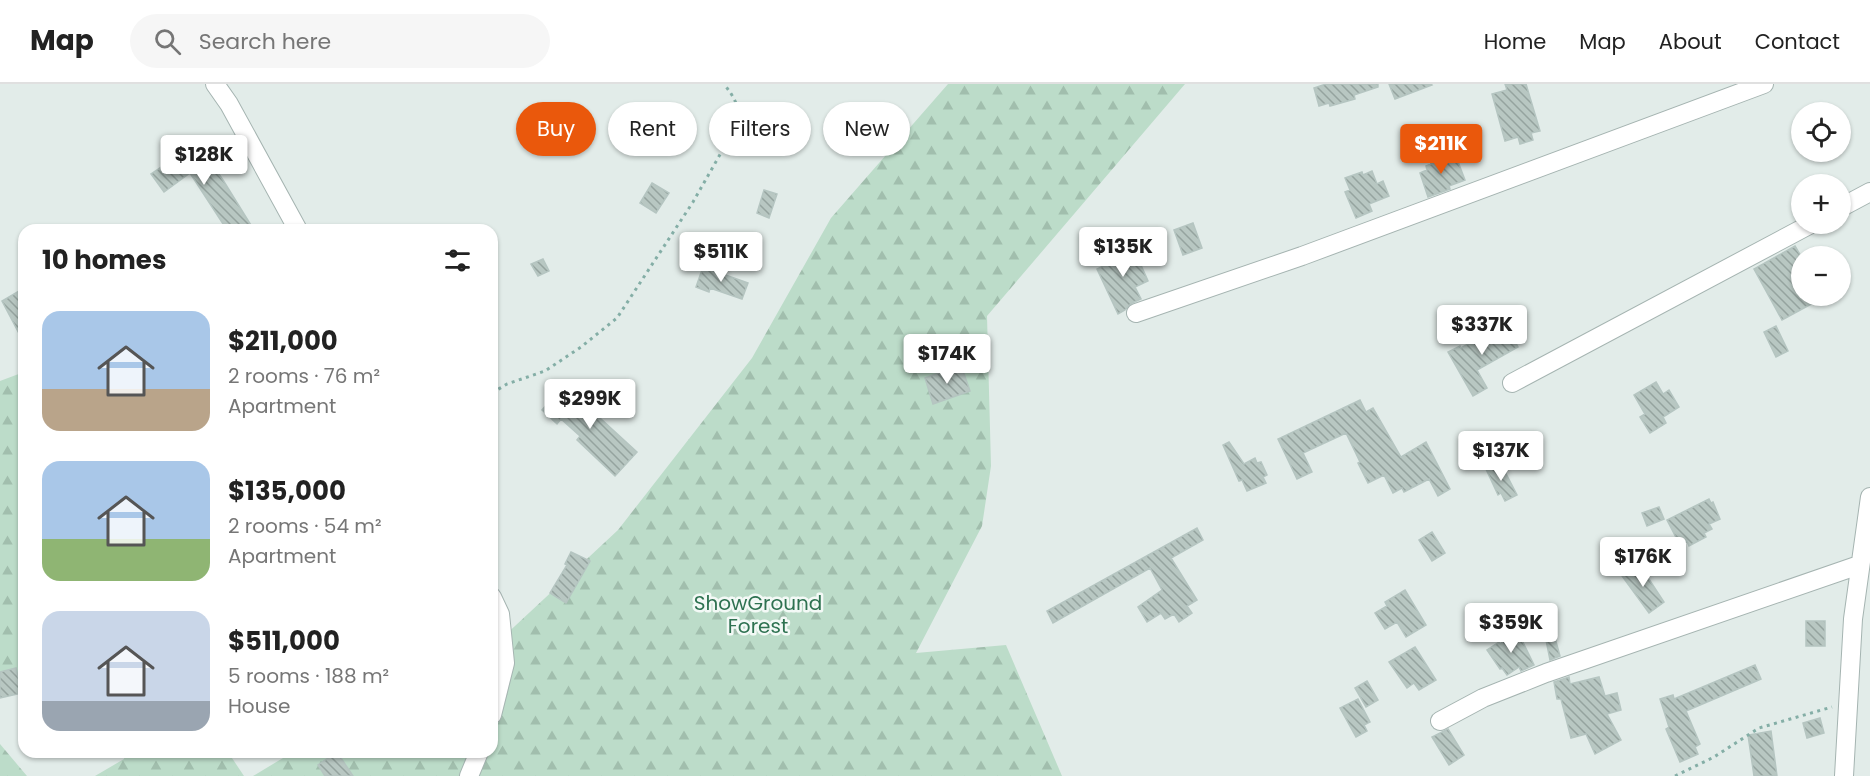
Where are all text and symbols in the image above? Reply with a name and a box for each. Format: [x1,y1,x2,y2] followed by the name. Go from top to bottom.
[130,14,550,68] search box
[30,21,94,60] text: Map
[151,25,184,58] icon: search
[199,26,331,57] text: Search here
[1484,27,1546,56] text: Home
[1579,27,1626,56] text: Map
[1659,27,1722,56] text: About
[1755,27,1840,56] text: Contact
[516,102,596,156] chip: Buy
[608,102,697,156] chip: Rent
[709,102,811,156] chip: Filters
[823,102,910,156] chip: New
[1791,102,1851,306] map controls
[1791,102,1851,162] button: locate
[1399,124,1483,175] pin: $211K
[1414,129,1468,157] text: $211K
[162,135,246,186] pin: $128K
[175,140,234,168] text: $128K
[1791,174,1851,234] button: +
[1081,227,1165,278] pin: $135K
[679,232,763,283] pin: $511K
[1093,232,1153,260] text: $135K
[693,237,749,265] text: $511K
[42,242,166,278] text: 10 homes
[441,244,474,277] icon: filters
[1791,246,1851,306] button: −
[1440,305,1524,356] pin: $337K
[1451,310,1513,338] text: $337K
[228,323,338,359] text: $211,000
[905,334,989,385] pin: $174K
[90,335,162,407] icon: home
[918,339,976,367] text: $174K
[228,362,380,390] text: 2 rooms · 76 m²
[548,379,632,430] pin: $299K
[558,384,622,412] text: $299K
[228,392,336,420] text: Apartment
[1459,431,1543,482] pin: $137K
[1472,436,1530,464] text: $137K
[228,473,346,509] text: $135,000
[90,485,162,557] icon: home
[228,512,382,540] text: 2 rooms · 54 m²
[1601,537,1685,588] pin: $176K
[228,542,336,570] text: Apartment
[1614,542,1672,570] text: $176K
[694,589,822,640] park label: ShowGround Forest
[1469,603,1553,654] pin: $359K
[1479,608,1543,636] text: $359K
[228,623,340,659] text: $511,000
[90,635,162,707] icon: home
[228,662,389,690] text: 5 rooms · 188 m²
[228,692,290,720] text: House

